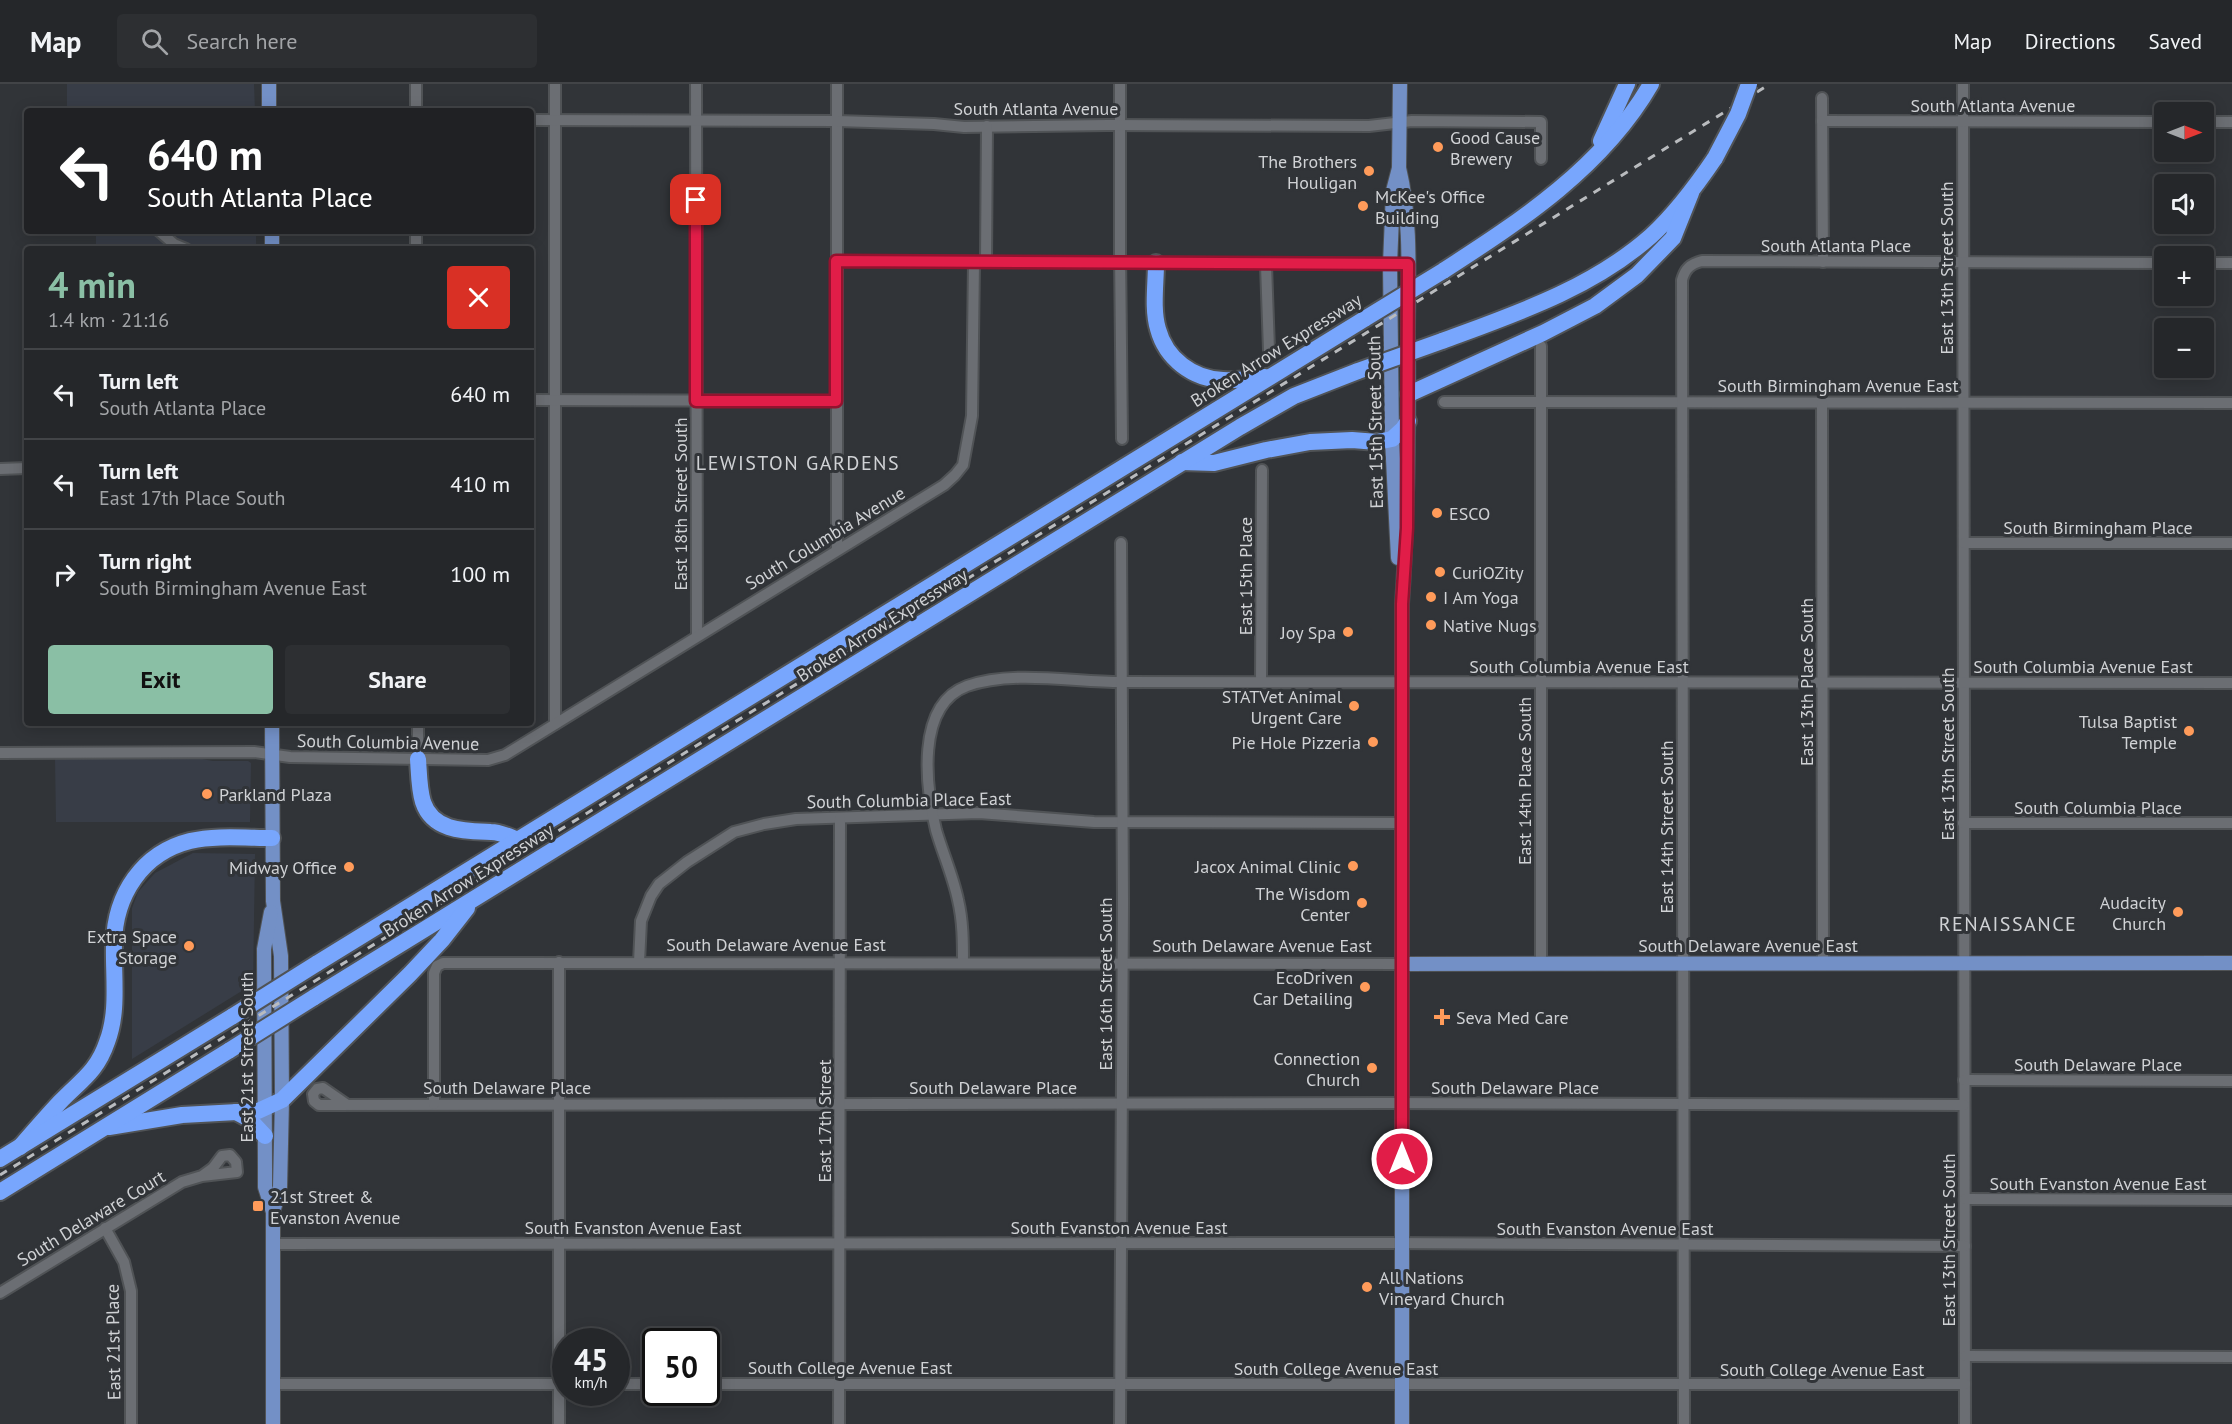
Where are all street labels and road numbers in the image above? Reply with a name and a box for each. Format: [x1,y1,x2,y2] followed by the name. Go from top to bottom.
[1911,94,2075,117] street label: South Atlanta Avenue
[954,97,1118,120] street label: South Atlanta Avenue
[1935,181,1958,355] street label: East 13th Street South
[1761,234,1911,257] street label: South Atlanta Place
[1186,288,1366,412] street label: Broken Arrow Expressway
[1362,335,1388,509] street label: East 15th Street South
[1718,374,1958,397] street label: South Birmingham Avenue East
[669,417,692,591] street label: East 18th Street South
[741,481,909,595] street label: South Columbia Avenue
[2003,516,2193,539] street label: South Birmingham Place
[1234,517,1257,635] street label: East 15th Place
[792,563,972,687] street label: Broken Arrow Expressway
[1795,598,1818,766] street label: East 13th Place South
[1469,655,1689,678] street label: South Columbia Avenue East
[1973,655,2193,678] street label: South Columbia Avenue East
[1936,667,1959,841] street label: East 13th Street South
[1513,697,1536,865] street label: East 14th Place South
[297,729,479,755] street label: South Columbia Avenue
[1655,740,1678,914] street label: East 14th Street South
[806,787,1012,813] street label: South Columbia Place East
[2014,796,2182,819] street label: South Columbia Place
[378,818,558,942] street label: Broken Arrow Expressway
[1094,897,1117,1071] street label: East 16th Street South
[666,933,886,956] street label: South Delaware Avenue East
[1152,934,1372,957] street label: South Delaware Avenue East
[1638,934,1858,957] street label: South Delaware Avenue East
[235,972,258,1142] street label: East 21st Street South
[2014,1053,2182,1076] street label: South Delaware Place
[813,1060,836,1182] street label: East 17th Street
[423,1076,591,1099] street label: South Delaware Place
[909,1076,1077,1099] street label: South Delaware Place
[1431,1076,1599,1099] street label: South Delaware Place
[1937,1153,1960,1327] street label: East 13th Street South
[13,1165,169,1271] street label: South Delaware Court
[1989,1172,2207,1195] street label: South Evanston Avenue East
[524,1216,742,1239] street label: South Evanston Avenue East
[1010,1216,1228,1239] street label: South Evanston Avenue East
[1496,1217,1714,1240] street label: South Evanston Avenue East
[100,1284,126,1400] street label: East 21st Place
[748,1356,952,1379] street label: South College Avenue East
[1234,1357,1438,1380] street label: South College Avenue East
[1720,1358,1924,1381] street label: South College Avenue East

